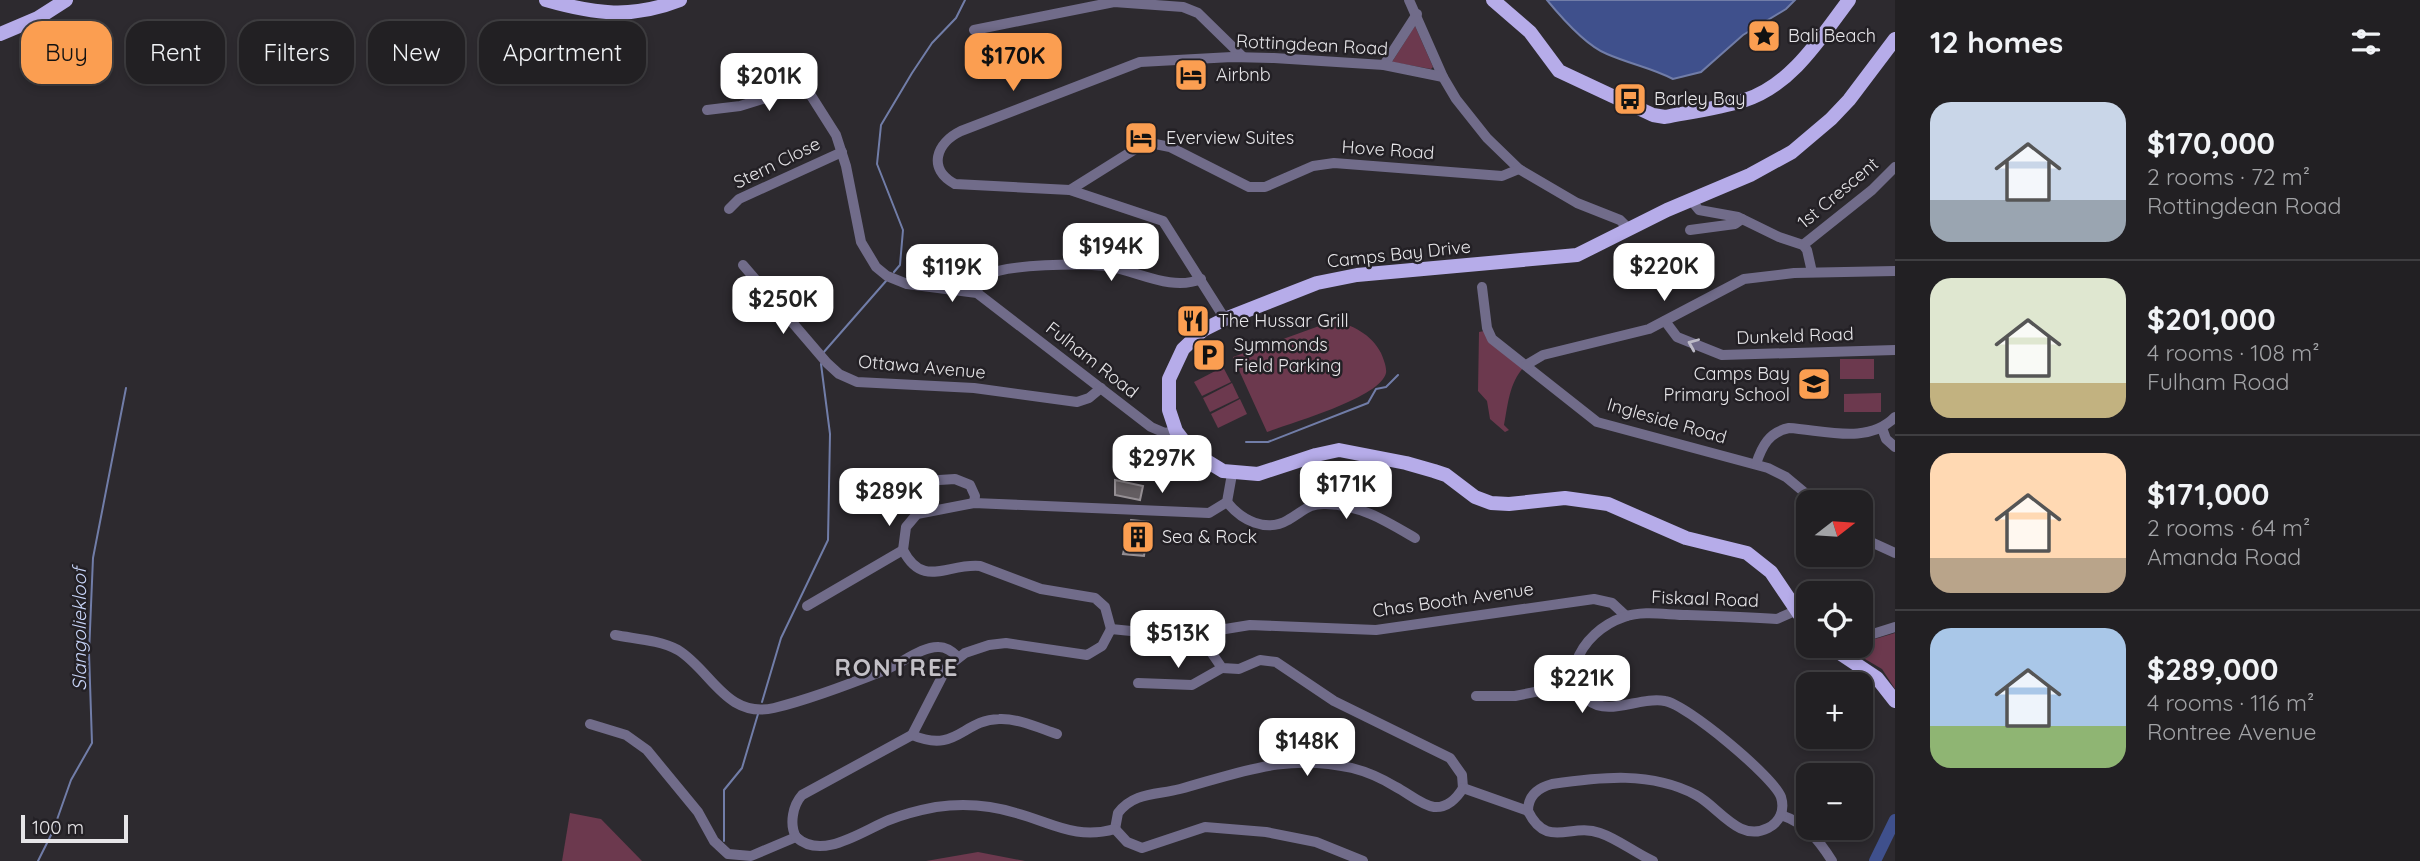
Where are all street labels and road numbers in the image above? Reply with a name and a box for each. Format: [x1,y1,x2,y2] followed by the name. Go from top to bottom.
[1235,29,1389,60] street label: Rottingdean Road
[730,132,824,193] street label: Stern Close
[1341,135,1435,164] street label: Hove Road
[1792,152,1883,233] street label: 1st Crescent
[1326,235,1472,272] street label: Camps Bay Drive
[1041,316,1143,403] street label: Fulham Road
[1736,322,1854,349] street label: Dunkeld Road
[857,349,987,384] street label: Ottawa Avenue
[1605,392,1730,449] street label: Ingleside Road
[1371,577,1535,622] street label: Chas Booth Avenue
[1651,585,1759,612] street label: Fiskaal Road

